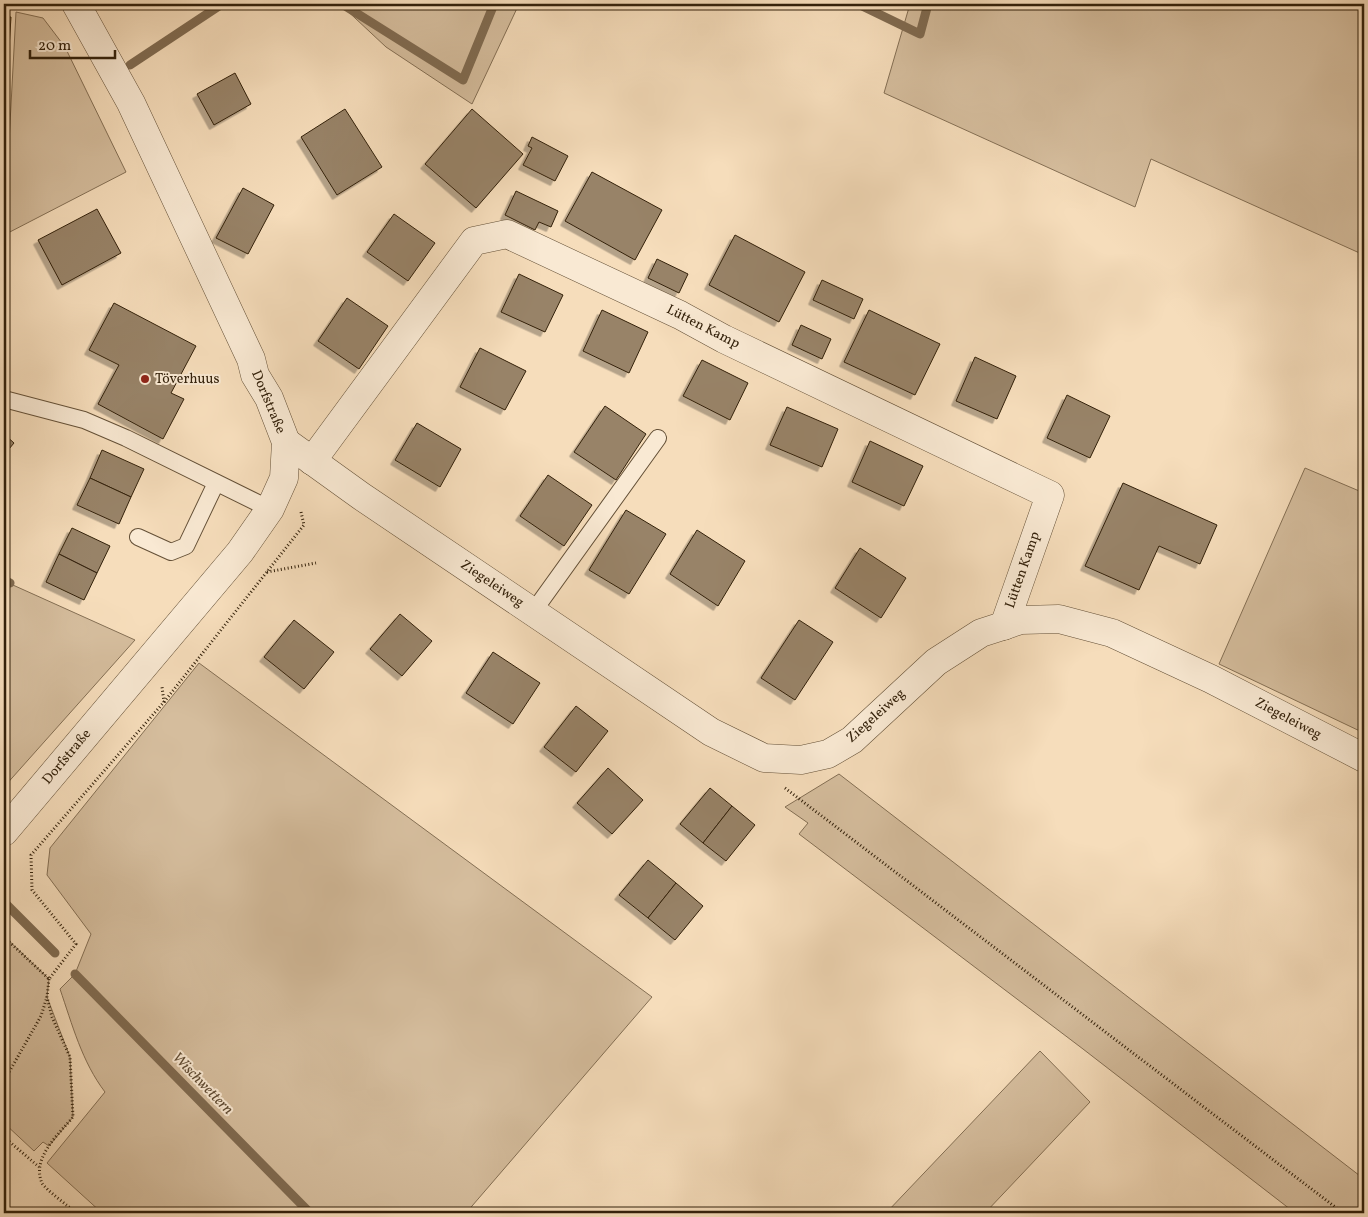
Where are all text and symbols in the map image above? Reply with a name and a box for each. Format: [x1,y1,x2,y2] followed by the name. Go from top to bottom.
[30,28,115,60] scale bar
[38,36,71,57] text: 20 m
[663,300,743,354] street label: Lütten Kamp
[246,367,290,437] street label: Dorfstraße
[155,370,219,389] place label: Töverhuus
[139,373,151,385] marker: Töverhuus
[1001,529,1045,611] street label: Lütten Kamp
[456,556,528,612] street label: Ziegeleiweg
[843,685,909,747] street label: Ziegeleiweg
[1251,693,1325,745] street label: Ziegeleiweg
[38,725,96,789] street label: Dorfstraße
[167,1048,238,1120] water label: Wischwettern

